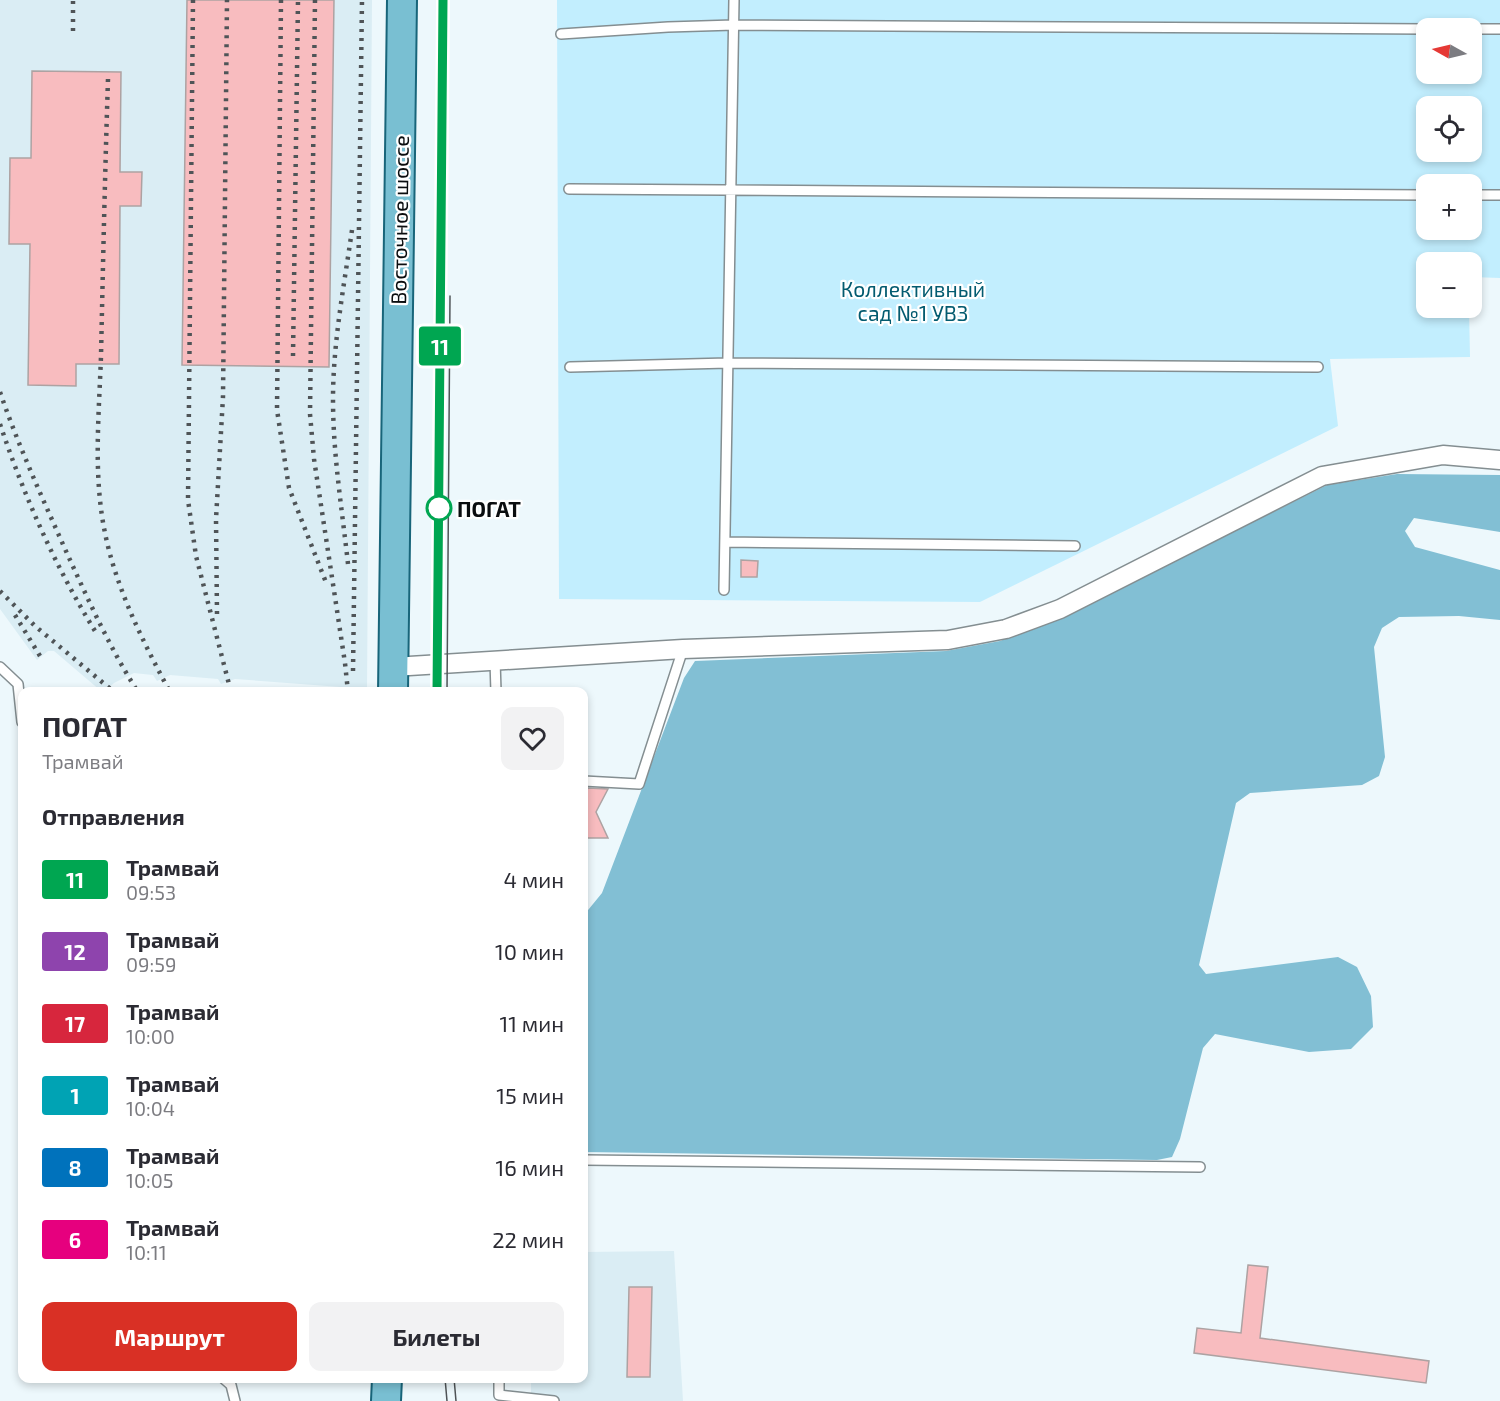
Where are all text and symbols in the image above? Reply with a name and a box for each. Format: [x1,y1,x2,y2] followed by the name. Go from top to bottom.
[1416,18,1482,84] north arrow
[1416,18,1482,318] map controls
[1416,96,1482,162] button: locate
[385,135,413,305] street label: Восточное шоссе
[1416,174,1482,240] button: +
[1416,252,1482,318] button: −
[841,276,985,325] park label: Коллективный сад №1 УВЗ
[413,326,467,366] line badge: 11
[431,334,449,359] text: 11
[426,495,452,521] marker: ПОГАТ
[457,496,521,521] place label: ПОГАТ
[501,707,564,770] button: heart
[42,709,127,743] text: ПОГАТ
[42,749,123,773] text: Трамвай
[42,803,185,829] text: Отправления
[126,854,220,880] text: Трамвай
[503,866,564,892] text: 4 мин
[66,867,84,892] text: 11
[126,880,176,904] text: 09:53
[126,926,220,952] text: Трамвай
[495,938,564,964] text: 10 мин
[64,939,86,964] text: 12
[126,952,176,976] text: 09:59
[126,998,220,1024] text: Трамвай
[499,1010,564,1036] text: 11 мин
[65,1011,85,1036] text: 17
[126,1024,175,1048] text: 10:00
[126,1070,220,1096] text: Трамвай
[496,1082,564,1108] text: 15 мин
[70,1083,80,1108] text: 1
[126,1096,175,1120] text: 10:04
[126,1142,220,1168] text: Трамвай
[496,1154,564,1180] text: 16 мин
[68,1155,82,1180] text: 8
[126,1168,174,1192] text: 10:05
[126,1214,220,1240] text: Трамвай
[492,1226,564,1252] text: 22 мин
[69,1227,81,1252] text: 6
[126,1240,167,1264] text: 10:11
[42,1302,297,1371] button: Маршрут
[309,1302,564,1371] button: Билеты

